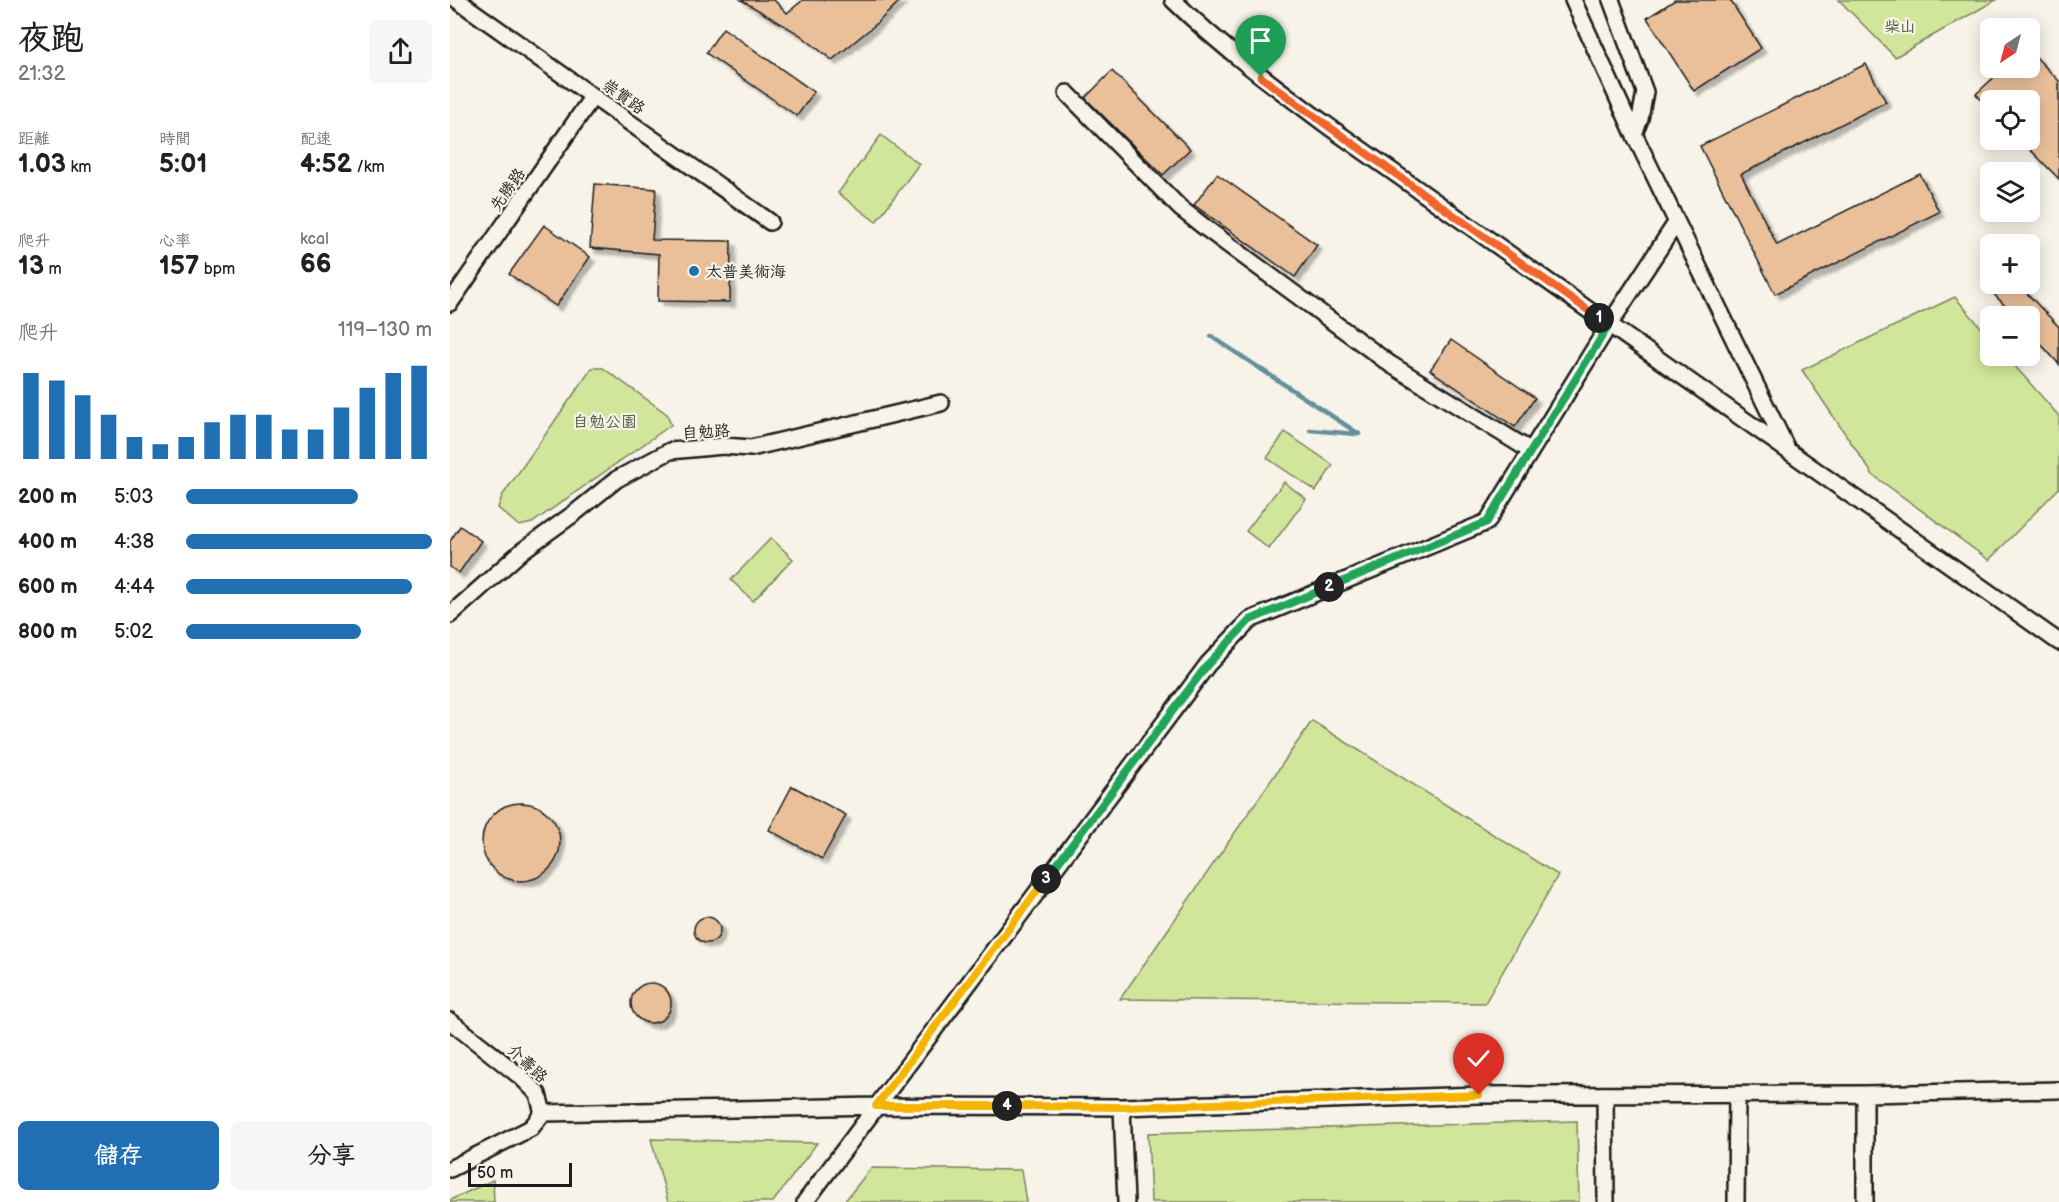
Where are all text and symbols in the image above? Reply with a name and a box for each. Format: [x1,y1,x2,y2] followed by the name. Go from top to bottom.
[1235,15,1286,77] pin
[1884,18,1916,37] park label: 柴山
[1980,18,2040,78] north arrow
[1980,18,2040,366] map controls
[18,19,84,59] text: 夜跑
[369,20,432,83] button: share
[1244,24,1277,57] icon: arrive
[18,62,65,86] text: 21:32
[598,76,648,119] street label: 崇實路
[1980,90,2040,150] button: locate
[18,130,50,149] text: 距離
[159,130,191,149] text: 時間
[300,130,332,149] text: 配速
[18,149,66,180] text: 1.03
[159,149,207,180] text: 5:01
[300,149,352,180] text: 4:52
[66,158,91,177] text: km
[352,158,385,177] text: /km
[1980,162,2040,222] button: layers
[487,165,530,215] street label: 先勝路
[300,230,329,249] text: kcal
[18,232,50,251] text: 爬升
[159,232,191,251] text: 心率
[1980,234,2040,294] button: +
[300,249,332,280] text: 66
[18,251,44,282] text: 13
[159,251,199,282] text: 157
[44,260,62,279] text: m
[199,260,235,279] text: bpm
[706,263,786,282] place label: 太普美術海
[687,264,701,278] marker: 太普美術海
[1584,303,1614,333] pin: 1
[1980,306,2040,366] button: −
[1596,308,1602,327] text: 1
[338,318,432,342] text: 119–130 m
[18,321,58,345] text: 爬升
[573,413,637,432] park label: 自勉公園
[682,422,731,443] street label: 自勉路
[18,485,77,509] text: 200 m
[114,485,154,509] text: 5:03
[18,530,77,554] text: 400 m
[114,530,154,554] text: 4:38
[1314,572,1344,602] pin: 2
[18,575,78,599] text: 600 m
[114,575,155,599] text: 4:44
[1324,577,1334,596] text: 2
[18,620,77,644] text: 800 m
[114,620,153,644] text: 5:02
[1031,864,1061,894] pin: 3
[1041,869,1051,888] text: 3
[1453,1033,1504,1095] pin
[503,1041,551,1087] street label: 介壽路
[1462,1042,1495,1075] icon: check
[992,1091,1022,1121] pin: 4
[1002,1096,1012,1115] text: 4
[18,1121,219,1190] button: 儲存
[231,1121,432,1190] button: 分享
[468,1160,572,1188] scale bar
[477,1164,513,1183] text: 50 m

